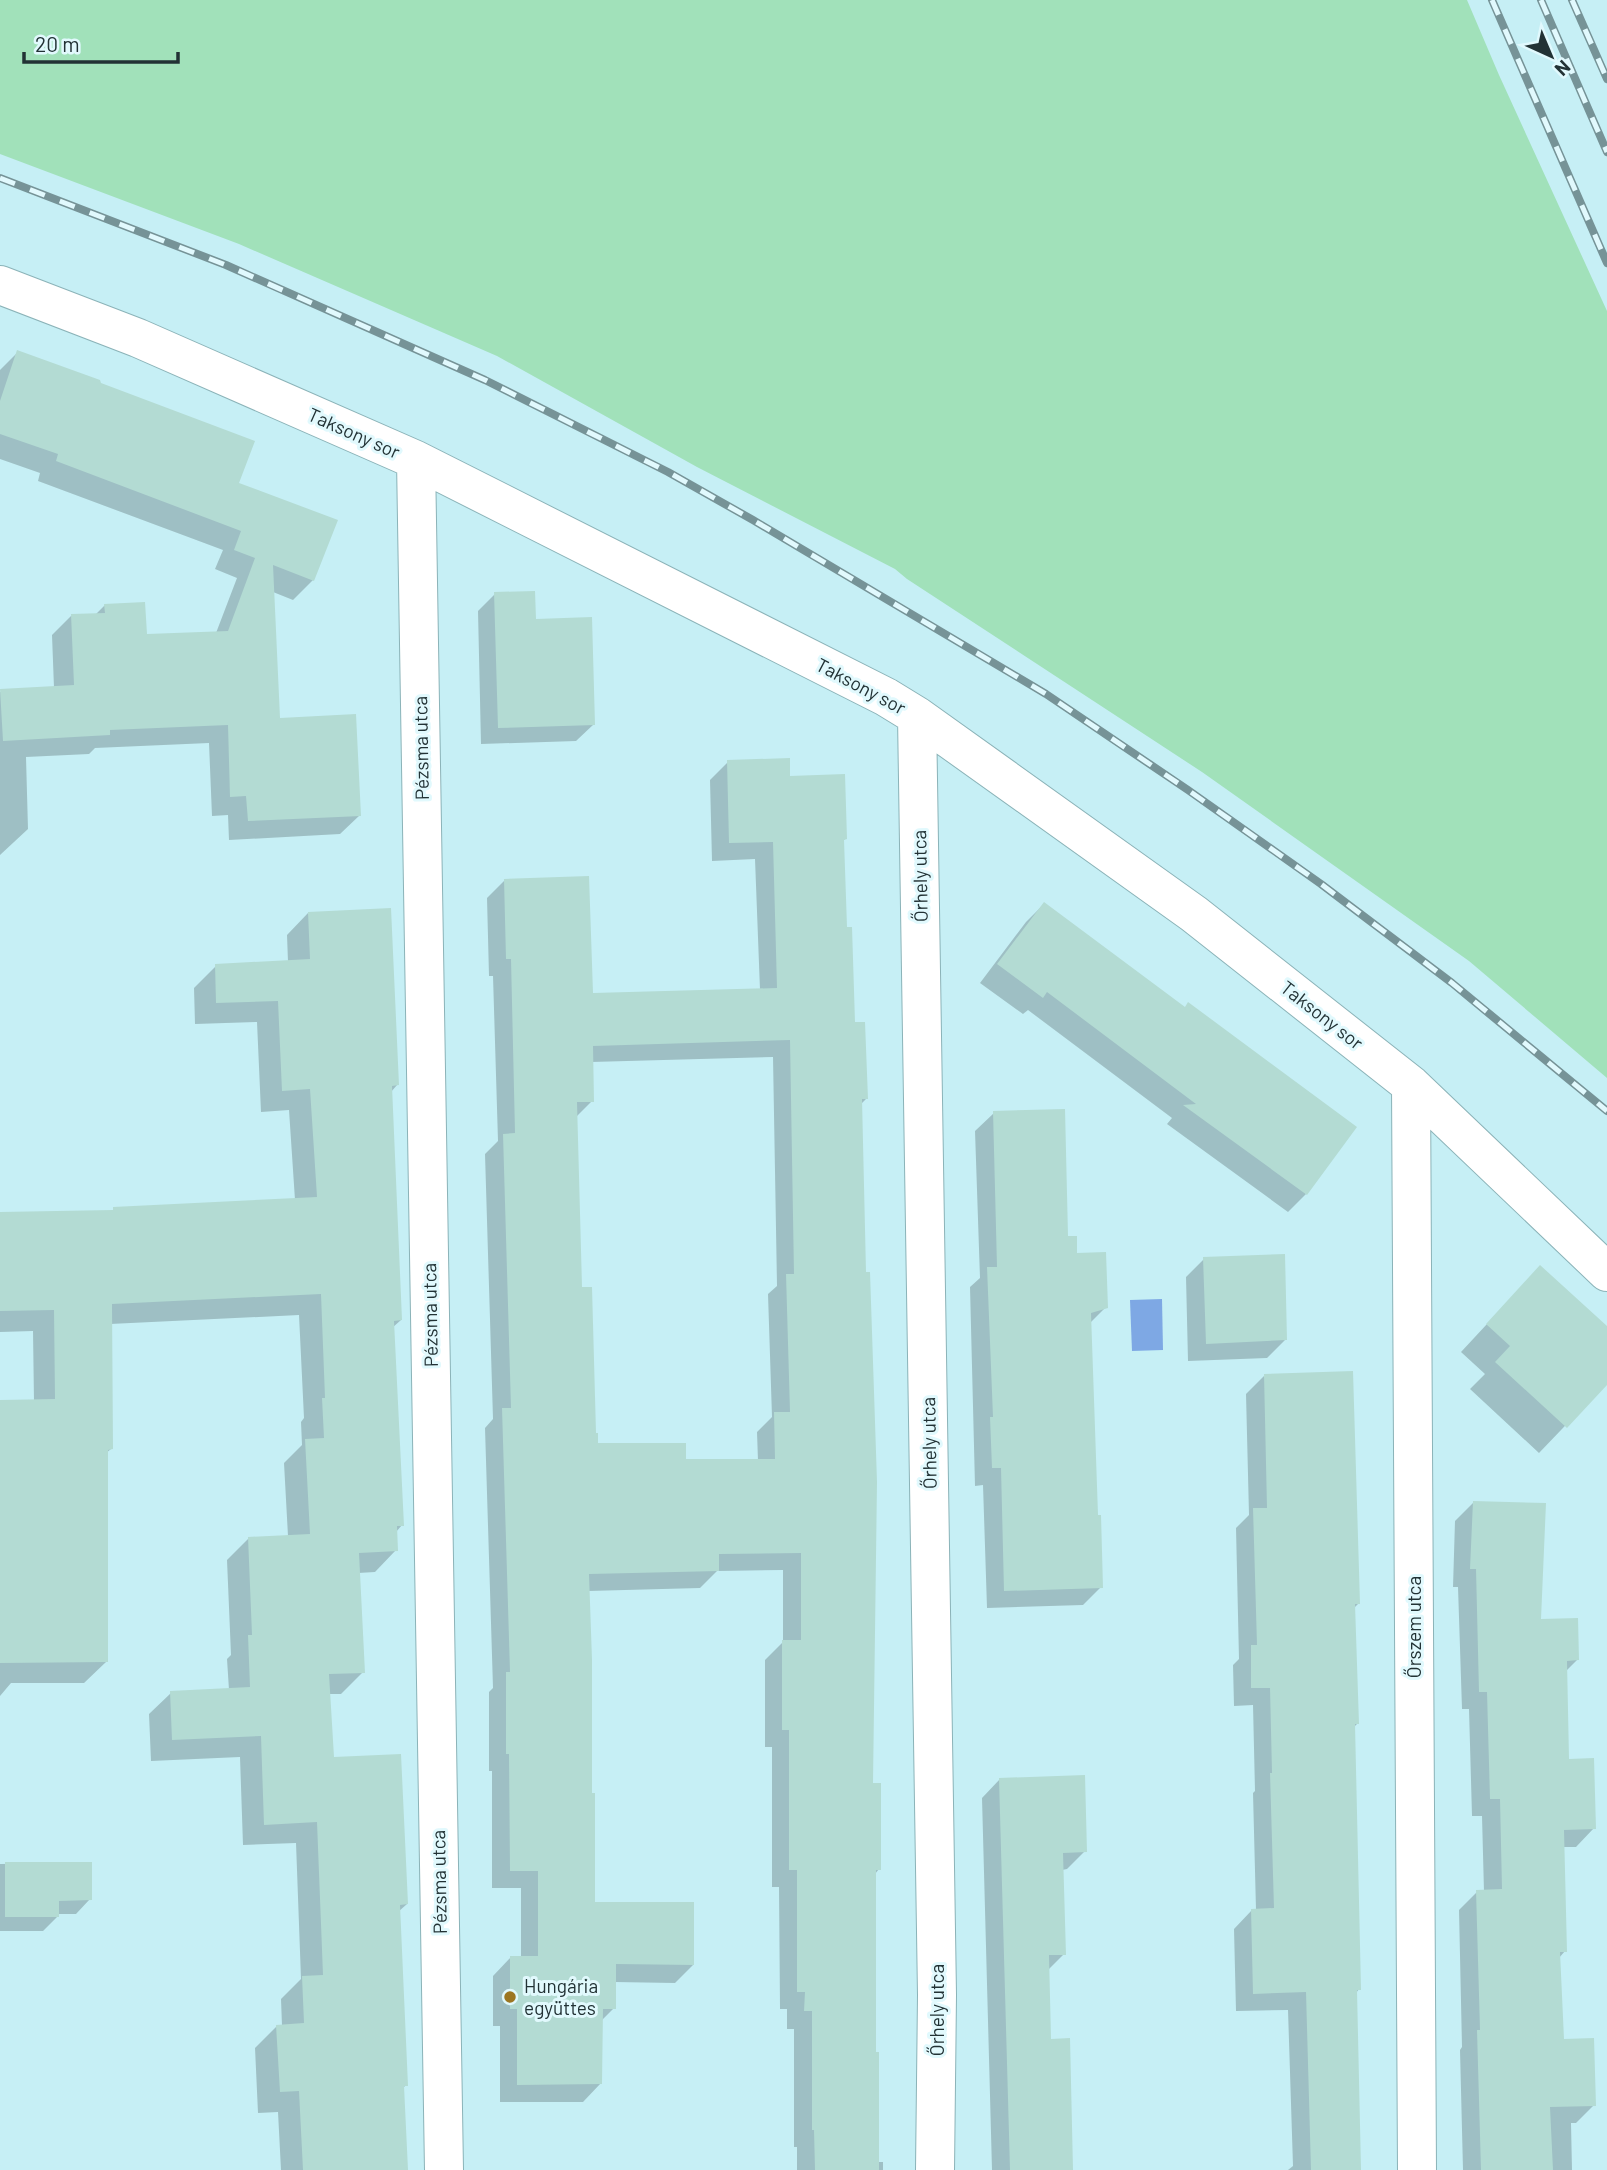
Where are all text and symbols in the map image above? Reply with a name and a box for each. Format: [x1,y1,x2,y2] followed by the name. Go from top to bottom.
[24,21,178,65] scale bar
[1516,21,1586,91] north arrow
[35,31,80,56] text: 20 m
[1551,56,1576,81] text: N
[305,402,404,463] street label: Taksony sor
[812,652,910,719] street label: Taksony sor
[408,696,433,800] street label: Pézsma utca
[907,830,932,922] street label: Őrhely utca
[1277,975,1368,1054] street label: Taksony sor
[417,1263,442,1367] street label: Pézsma utca
[916,1397,941,1489] street label: Őrhely utca
[1402,1576,1425,1678] street label: Őrszem utca
[426,1830,451,1934] street label: Pézsma utca
[925,1964,948,2056] street label: Őrhely utca
[524,1974,598,2019] place label: Hungária együttes
[502,1989,518,2005] marker: Hungária együttes

